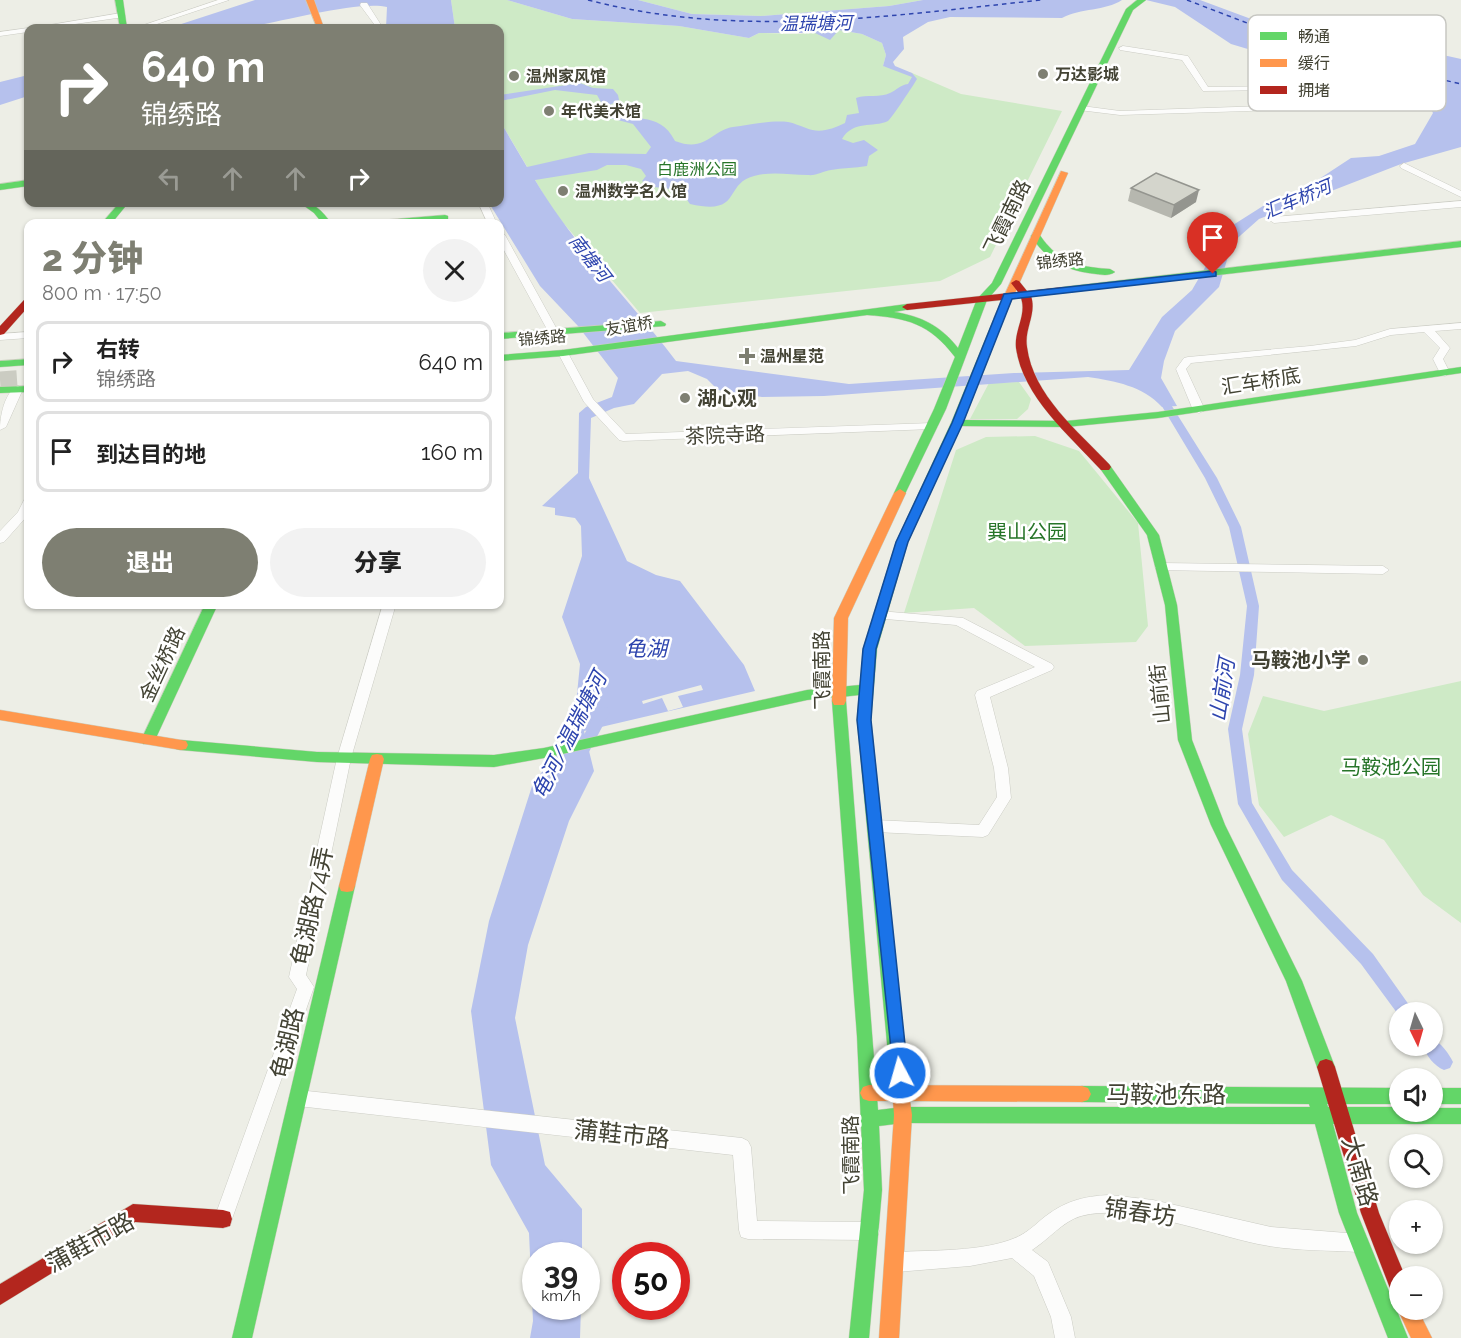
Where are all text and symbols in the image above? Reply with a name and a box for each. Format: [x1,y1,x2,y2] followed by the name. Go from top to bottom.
[780,12,855,34] water label: 温瑞塘河
[1248,15,1446,111] legend
[1298,27,1330,46] text: 畅通
[141,43,265,92] text: 640 m
[42,48,120,126] icon: right
[1298,54,1330,73] text: 缓行
[1055,65,1119,84] place label: 万达影城
[526,67,606,86] place label: 温州家风馆
[1036,67,1050,81] marker: 万达影城
[507,69,521,83] marker: 温州家风馆
[1298,81,1330,100] text: 拥堵
[141,99,222,130] text: 锦绣路
[561,102,641,121] place label: 年代美术馆
[542,104,556,118] marker: 年代美术馆
[657,160,737,179] park label: 白鹿洲公园
[153,162,186,195] icon: left
[216,162,249,195] icon: ahead
[279,162,312,195] icon: ahead
[342,162,375,195] icon: right
[1260,174,1337,223] water label: 汇车桥河
[979,176,1035,258] street label: 飞霞南路
[575,182,687,201] place label: 温州数学名人馆
[556,184,570,198] marker: 温州数学名人馆
[1187,212,1238,274] pin
[1196,221,1229,254] icon: arrive
[565,230,617,288] water label: 南塘河
[42,237,143,279] text: 2 分钟
[423,239,486,302] button: close
[1035,249,1085,273] street label: 锦绣路
[42,281,162,305] text: 800 m · 17:50
[604,313,654,339] street label: 友谊桥
[517,326,567,350] street label: 锦绣路
[96,336,140,362] text: 右转
[45,345,78,378] icon: right
[738,347,756,365] marker: 温州星范
[760,347,824,366] place label: 温州星范
[418,349,483,375] text: 640 m
[1220,363,1302,399] street label: 汇车桥底
[96,367,156,391] text: 锦绣路
[697,386,757,410] place label: 湖心观
[678,391,692,405] marker: 湖心观
[685,422,765,448] street label: 茶院寺路
[45,435,78,468] icon: arrive
[421,439,483,465] text: 160 m
[96,441,206,467] text: 到达目的地
[987,520,1067,544] park label: 巽山公园
[42,528,258,597] button: 退出
[270,528,486,597] button: 分享
[134,623,190,705] street label: 金丝桥路
[809,630,835,710] street label: 飞霞南路
[625,636,670,661] water label: 龟湖
[1251,648,1351,672] place label: 马鞍池小学
[1205,653,1240,723] water label: 山前河
[1356,653,1370,667] marker: 马鞍池小学
[1145,663,1175,725] street label: 山前街
[526,664,613,802] water label: 龟河/温瑞塘河
[1341,755,1441,779] park label: 马鞍池公园
[285,844,339,968] street label: 龟湖路74弄
[1389,1002,1443,1056] north arrow
[1389,1002,1443,1320] map controls
[265,1005,309,1081] street label: 龟湖路
[868,1041,932,1105] position arrow
[1389,1068,1443,1122] button: sound
[1106,1080,1226,1109] street label: 马鞍池东路
[573,1115,671,1153] street label: 蒲鞋市路
[838,1115,864,1195] street label: 飞霞南路
[1336,1132,1384,1210] street label: 大南路
[1389,1134,1443,1188] button: search
[1102,1193,1178,1231] street label: 锦春坊
[1389,1200,1443,1254] button: +
[41,1206,139,1278] street label: 蒲鞋市路
[612,1242,690,1320] speed limit sign: 50
[544,1256,578,1291] text: 39
[1389,1266,1443,1320] button: −
[541,1287,581,1305] text: km/h

